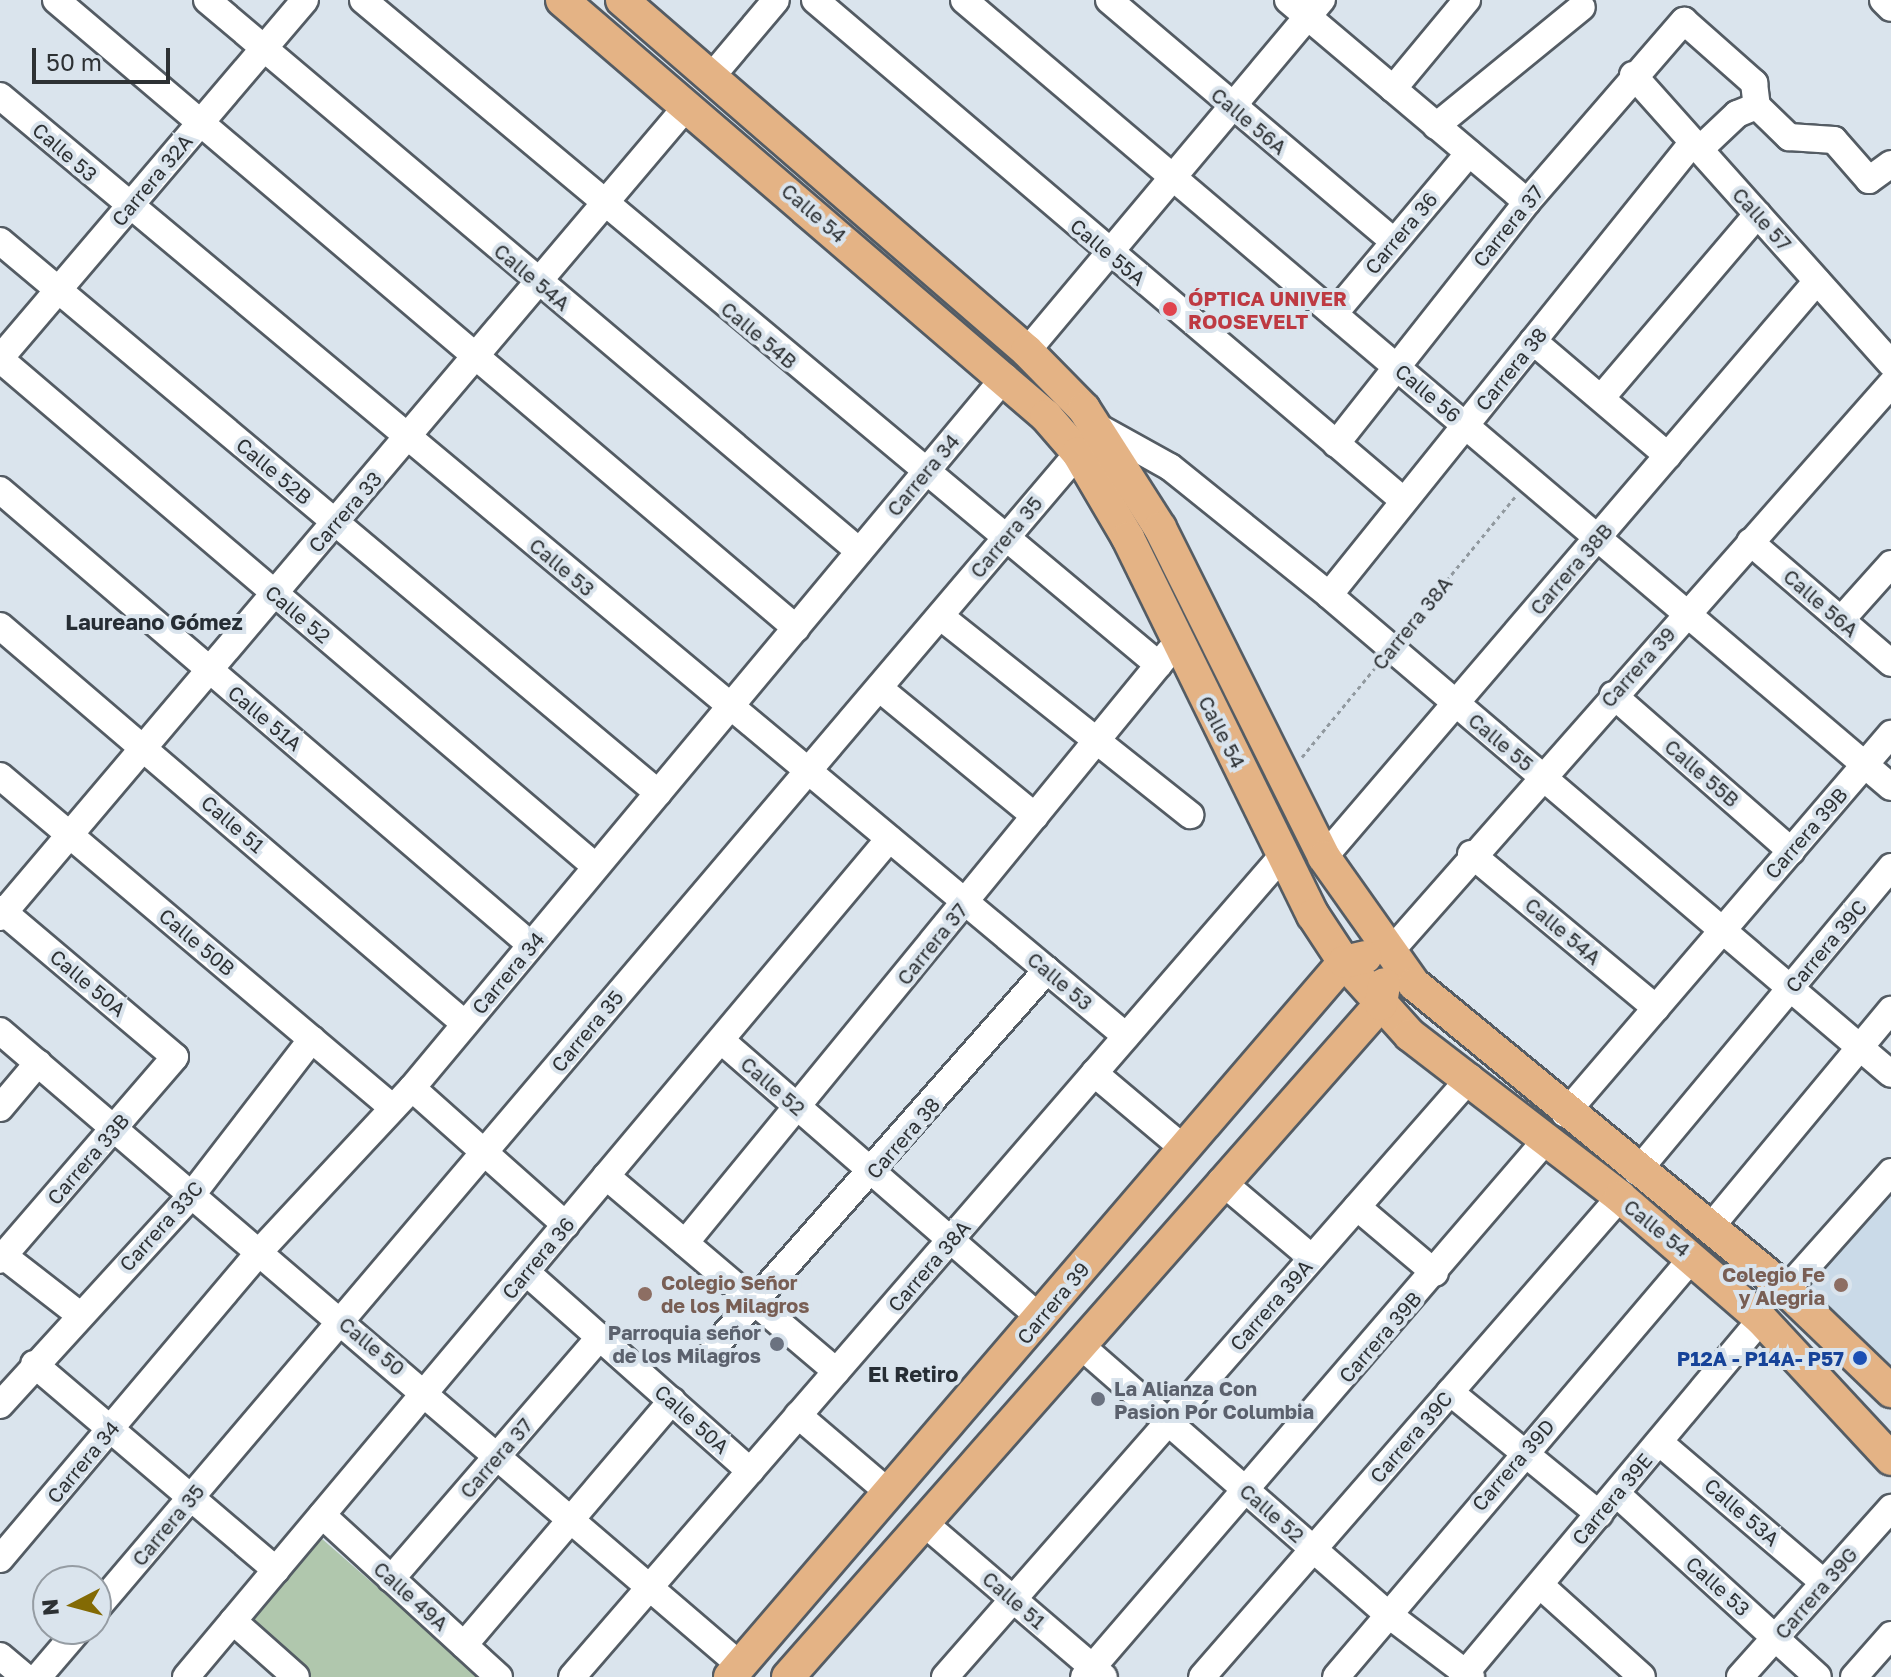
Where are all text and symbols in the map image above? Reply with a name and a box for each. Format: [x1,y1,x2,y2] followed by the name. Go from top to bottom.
[36,32,174,82] scale bar
[46,47,102,76] text: 50 m
[1206,82,1292,160] street label: Calle 56A
[28,118,102,186] street label: Calle 53
[107,129,197,231] street label: Carrera 32A
[777,178,851,248] street label: Calle 54
[1468,180,1548,272] street label: Carrera 37
[1728,183,1796,255] street label: Calle 57
[1360,187,1442,279] street label: Carrera 36
[1066,214,1150,290] street label: Calle 55A
[489,238,575,316] street label: Calle 54A
[1188,286,1347,333] place label: ÓPTICA UNIVER ROOSEVELT
[716,296,802,374] street label: Calle 54B
[1159,298,1181,320] marker: ÓPTICA UNIVER ROOSEVELT
[1470,323,1552,415] street label: Carrera 38
[1390,359,1466,427] street label: Calle 56
[882,429,964,521] street label: Carrera 34
[232,433,316,509] street label: Calle 52B
[303,467,387,557] street label: Carrera 33
[965,491,1047,583] street label: Carrera 35
[1525,518,1617,620] street label: Carrera 38B
[525,533,599,601] street label: Calle 53
[1779,564,1863,642] street label: Calle 56A
[1367,572,1457,674] street label: Carrera 38A
[261,580,335,648] street label: Calle 52
[65,609,243,635] district label: Laureano Gómez
[1596,622,1680,712] street label: Carrera 39
[223,680,307,756] street label: Calle 51A
[1194,692,1250,772] street label: Calle 54
[1464,708,1538,776] street label: Calle 55
[1660,734,1744,812] street label: Calle 55B
[1760,782,1852,884] street label: Carrera 39B
[197,790,269,858] street label: Calle 51
[1520,892,1606,970] street label: Calle 54A
[1780,895,1872,997] street label: Carrera 39C
[892,898,972,990] street label: Carrera 37
[154,903,240,981] street label: Calle 50B
[467,927,549,1019] street label: Carrera 34
[45,944,131,1022] street label: Calle 50A
[1023,947,1097,1015] street label: Calle 53
[546,985,628,1077] street label: Carrera 35
[736,1052,810,1120] street label: Calle 52
[861,1093,945,1183] street label: Carrera 38
[42,1109,134,1209] street label: Carrera 33B
[114,1176,208,1276] street label: Carrera 33C
[1619,1194,1695,1262] street label: Calle 54
[497,1212,579,1304] street label: Carrera 36
[883,1215,975,1317] street label: Carrera 38A
[1225,1254,1317,1356] street label: Carrera 39A
[1012,1257,1094,1349] street label: Carrera 39
[1722,1262,1825,1309] place label: Colegio Fe y Alegria
[661,1270,809,1317] place label: Colegio Señor de los Milagros
[1832,1276,1850,1294] marker: Colegio Fe y Alegria
[636,1285,654,1303] marker: Colegio Señor de los Milagros
[1334,1286,1426,1388] street label: Carrera 39B
[334,1312,410,1380] street label: Calle 50
[608,1320,761,1367] place label: Parroquia señor de los Milagros
[768,1335,786,1353] marker: Parroquia señor de los Milagros
[1677,1346,1844,1370] place label: P12A - P14A- P57
[1851,1349,1869,1367] marker: P12A - P14A- P57
[868,1361,958,1387] district label: El Retiro
[1114,1376,1314,1423] place label: La Alianza Con Pasion Por Columbia
[650,1379,734,1459] street label: Calle 50A
[1365,1386,1457,1488] street label: Carrera 39C
[1089,1390,1107,1408] marker: La Alianza Con Pasion Por Columbia
[455,1413,537,1503] street label: Carrera 37
[1467,1414,1559,1516] street label: Carrera 39D
[42,1416,124,1508] street label: Carrera 34
[1567,1448,1657,1550] street label: Carrera 39E
[1700,1473,1784,1551] street label: Calle 53A
[127,1479,209,1571] street label: Carrera 35
[1235,1479,1309,1547] street label: Calle 52
[1770,1542,1862,1644] street label: Carrera 39G
[1681,1551,1755,1621] street label: Calle 53
[369,1556,453,1636] street label: Calle 49A
[32,1565,112,1645] north arrow
[978,1566,1050,1634] street label: Calle 51
[35,1598,64,1617] text: N

